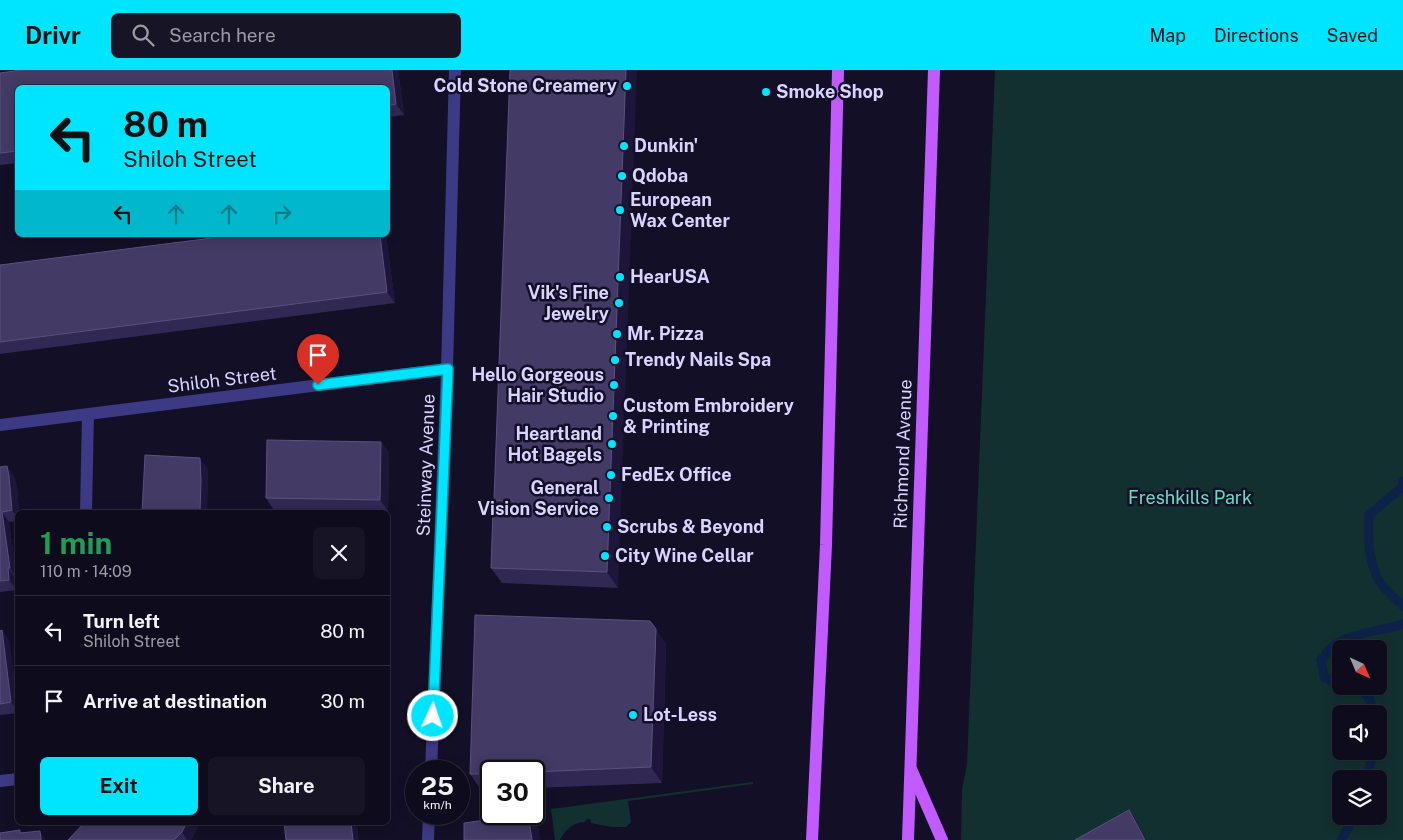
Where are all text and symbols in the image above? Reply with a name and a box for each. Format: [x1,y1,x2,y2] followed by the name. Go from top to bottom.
[111,13,461,58] search box
[25,21,81,49] text: Drivr
[129,21,157,49] icon: search
[169,24,276,46] text: Search here
[1149,25,1186,46] text: Map
[1214,25,1299,46] text: Directions
[1327,25,1378,46] text: Saved
[433,75,617,96] place label: Cold Stone Creamery
[621,80,633,92] marker: Cold Stone Creamery
[776,81,884,102] place label: Smoke Shop
[760,86,772,98] marker: Smoke Shop
[123,104,208,145] text: 80 m
[40,105,105,170] icon: left
[634,135,698,156] place label: Dunkin'
[618,140,630,152] marker: Dunkin'
[123,146,257,172] text: Shiloh Street
[632,165,688,186] place label: Qdoba
[616,170,628,182] marker: Qdoba
[630,189,730,231] place label: European Wax Center
[109,200,137,228] icon: left
[162,200,190,228] icon: ahead
[215,200,243,228] icon: ahead
[268,200,296,228] icon: right
[614,204,626,216] marker: European Wax Center
[630,266,710,287] place label: HearUSA
[614,271,626,283] marker: HearUSA
[528,282,609,324] place label: Vik's Fine Jewelry
[613,297,625,309] marker: Vik's Fine Jewelry
[627,323,704,344] place label: Mr. Pizza
[611,328,623,340] marker: Mr. Pizza
[297,334,339,385] pin
[304,341,332,369] icon: arrive
[625,349,771,370] place label: Trendy Nails Spa
[609,354,621,366] marker: Trendy Nails Spa
[166,362,278,397] street label: Shiloh Street
[471,364,604,406] place label: Hello Gorgeous Hair Studio
[608,379,620,391] marker: Hello Gorgeous Hair Studio
[889,379,916,529] street label: Richmond Avenue
[413,393,438,537] street label: Steinway Avenue
[623,395,794,437] place label: Custom Embroidery & Printing
[607,410,619,422] marker: Custom Embroidery & Printing
[508,423,602,465] place label: Heartland Hot Bagels
[606,438,618,450] marker: Heartland Hot Bagels
[621,464,732,485] place label: FedEx Office
[605,469,617,481] marker: FedEx Office
[477,477,599,519] place label: General Vision Service
[1128,487,1252,508] park label: Freshkills Park
[603,492,615,504] marker: General Vision Service
[617,516,764,537] place label: Scrubs & Beyond
[601,521,613,533] marker: Scrubs & Beyond
[40,525,112,561] text: 1 min
[313,527,365,579] button: close
[615,545,754,566] place label: City Wine Cellar
[599,550,611,562] marker: City Wine Cellar
[40,562,132,581] text: 110 m · 14:09
[83,610,160,632] text: Turn left
[40,617,68,645] icon: left
[320,620,365,642] text: 80 m
[83,632,180,651] text: Shiloh Street
[1332,640,1388,695] north arrow
[1332,640,1387,825] map controls
[40,687,68,715] icon: arrive
[406,689,458,741] position arrow
[83,690,267,712] text: Arrive at destination
[320,690,365,712] text: 30 m
[643,704,717,725] place label: Lot-Less
[1332,705,1387,760] button: sound
[627,709,639,721] marker: Lot-Less
[40,757,198,815] button: Exit
[208,757,365,815] button: Share
[480,760,545,825] speed limit sign: 30
[1332,770,1387,825] button: layers
[421,771,454,801] text: 25
[423,798,452,812] text: km/h

